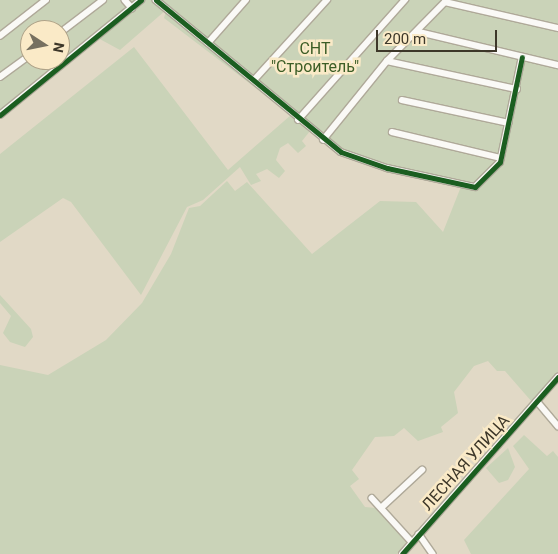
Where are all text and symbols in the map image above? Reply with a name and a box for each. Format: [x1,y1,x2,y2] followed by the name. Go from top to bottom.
[20,20,70,70] north arrow
[378,20,499,52] scale bar
[384,30,426,48] text: 200 m
[271,39,359,77] park label: СНТ "Строитель"
[50,41,68,54] text: N
[418,411,514,515] street label: ЛЕСНАЯ УЛИЦА

